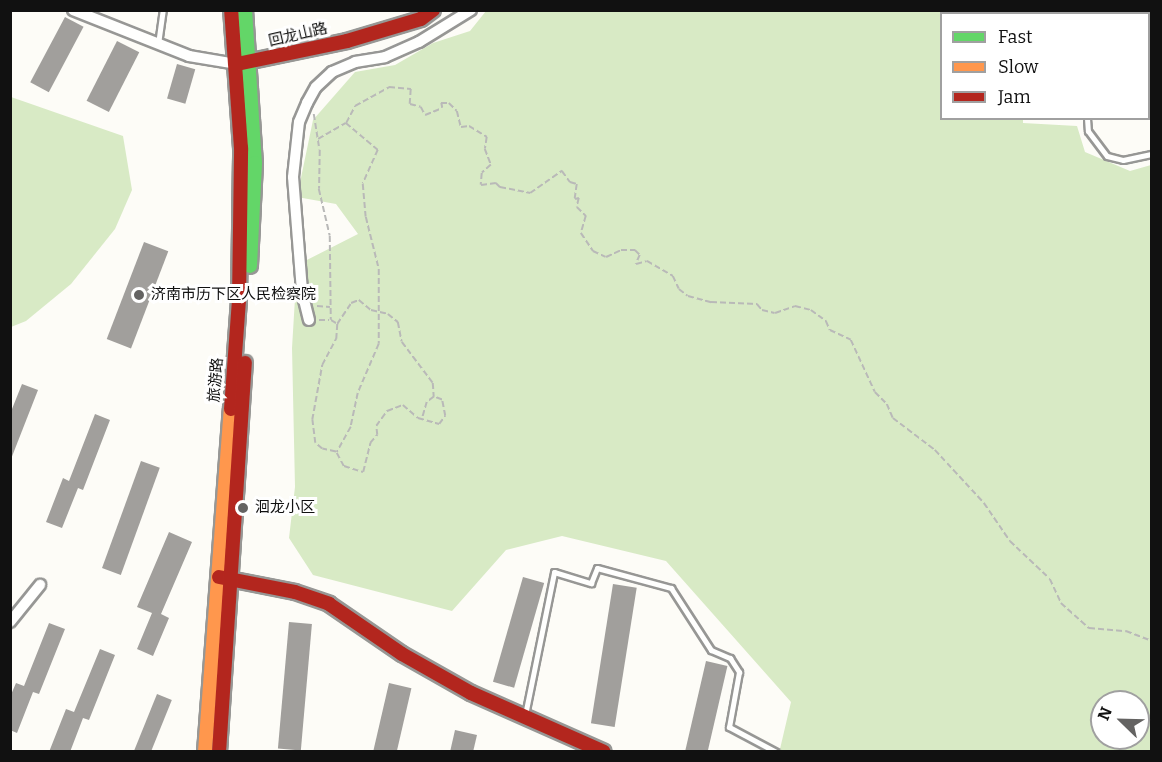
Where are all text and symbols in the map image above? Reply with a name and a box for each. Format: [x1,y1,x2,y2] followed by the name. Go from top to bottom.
[940,12,1150,120] legend
[267,19,329,51] street label: 回龙山路
[998,26,1033,48] text: Fast
[998,56,1038,78] text: Slow
[998,86,1031,108] text: Jam
[151,286,316,304] place label: 济南市历下区人民检察院
[132,288,146,302] marker: 济南市历下区人民检察院
[205,357,227,403] street label: 旅游路
[255,499,315,517] place label: 洄龙小区
[236,501,250,515] marker: 洄龙小区
[1090,690,1150,750] north arrow
[1094,704,1116,723] text: N

